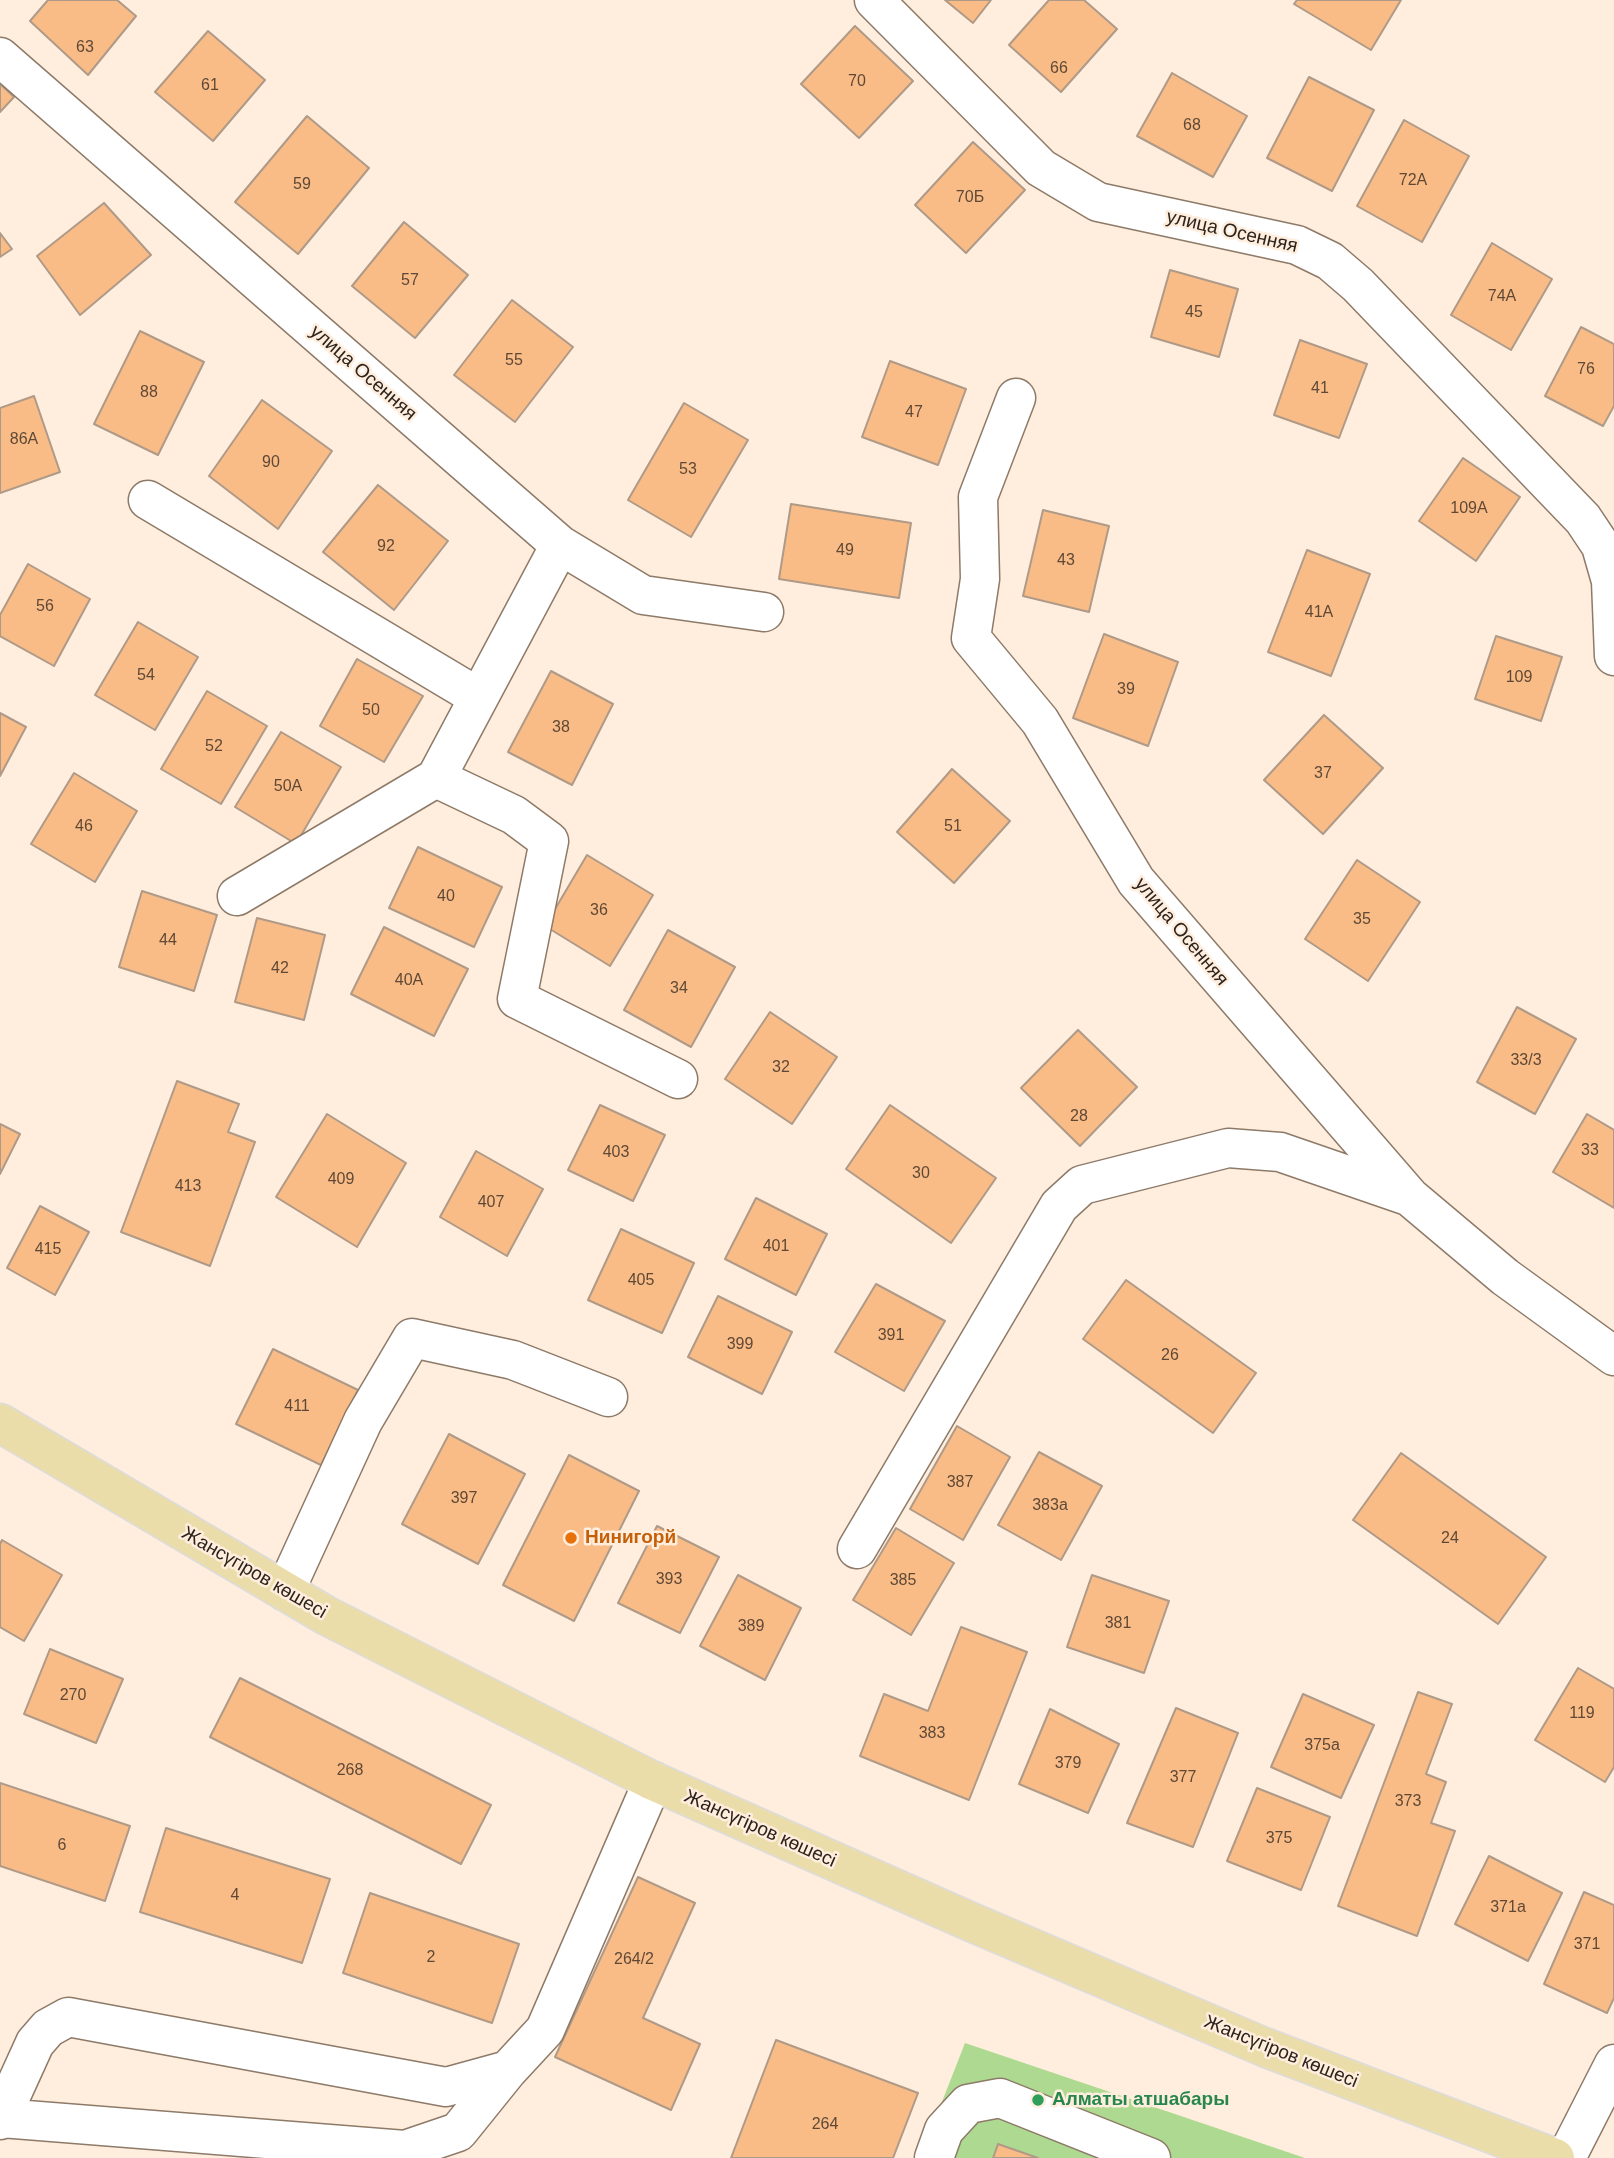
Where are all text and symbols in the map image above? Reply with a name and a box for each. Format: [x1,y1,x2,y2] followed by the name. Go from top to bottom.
[76,38,94,58] house number: 63
[1050,59,1068,79] house number: 66
[848,72,866,92] house number: 70
[201,76,219,96] house number: 61
[1183,116,1201,136] house number: 68
[1399,171,1427,191] house number: 72А
[293,175,311,195] house number: 59
[956,188,984,208] house number: 70Б
[1164,206,1300,258] street label: улица Осенняя
[401,271,419,291] house number: 57
[1488,287,1516,307] house number: 74А
[1185,303,1203,323] house number: 45
[305,320,421,426] street label: улица Осенняя
[505,351,523,371] house number: 55
[1577,360,1595,380] house number: 76
[1311,379,1329,399] house number: 41
[140,383,158,403] house number: 88
[905,403,923,423] house number: 47
[10,430,38,450] house number: 86А
[262,453,280,473] house number: 90
[679,460,697,480] house number: 53
[1450,499,1488,519] house number: 109А
[377,537,395,557] house number: 92
[836,541,854,561] house number: 49
[1057,551,1075,571] house number: 43
[36,597,54,617] house number: 56
[1305,603,1333,623] house number: 41А
[137,666,155,686] house number: 54
[1506,668,1532,688] house number: 109
[1117,680,1135,700] house number: 39
[362,701,380,721] house number: 50
[552,718,570,738] house number: 38
[205,737,223,757] house number: 52
[1314,764,1332,784] house number: 37
[274,777,302,797] house number: 50А
[75,817,93,837] house number: 46
[944,817,962,837] house number: 51
[1129,873,1233,991] street label: улица Осенняя
[437,887,455,907] house number: 40
[590,901,608,921] house number: 36
[1353,910,1371,930] house number: 35
[159,931,177,951] house number: 44
[271,959,289,979] house number: 42
[395,971,423,991] house number: 40А
[670,979,688,999] house number: 34
[1510,1051,1542,1071] house number: 33/3
[772,1058,790,1078] house number: 32
[1070,1107,1088,1127] house number: 28
[1581,1141,1599,1161] house number: 33
[603,1143,629,1163] house number: 403
[912,1164,930,1184] house number: 30
[328,1170,354,1190] house number: 409
[175,1177,201,1197] house number: 413
[478,1193,504,1213] house number: 407
[763,1237,789,1257] house number: 401
[35,1240,61,1260] house number: 415
[628,1271,654,1291] house number: 405
[878,1326,904,1346] house number: 391
[727,1335,753,1355] house number: 399
[1161,1346,1179,1366] house number: 26
[284,1397,310,1417] house number: 411
[947,1473,973,1493] house number: 387
[451,1489,477,1509] house number: 397
[1032,1496,1068,1516] house number: 383а
[177,1522,331,1624] street label: Жансүгіров көшесі
[585,1527,676,1549] place label: Нинигорй
[1441,1529,1459,1549] house number: 24
[563,1530,579,1546] marker: Нинигорй
[656,1570,682,1590] house number: 393
[890,1571,916,1591] house number: 385
[1105,1614,1131,1634] house number: 381
[738,1617,764,1637] house number: 389
[60,1686,86,1706] house number: 270
[1569,1704,1595,1724] house number: 119
[919,1724,945,1744] house number: 383
[1304,1736,1340,1756] house number: 375а
[1055,1754,1081,1774] house number: 379
[337,1761,363,1781] house number: 268
[1170,1768,1196,1788] house number: 377
[681,1785,839,1873] street label: Жансүгіров көшесі
[1395,1792,1421,1812] house number: 373
[1266,1829,1292,1849] house number: 375
[58,1836,66,1856] house number: 6
[231,1886,239,1906] house number: 4
[1490,1898,1526,1918] house number: 371а
[1574,1935,1600,1955] house number: 371
[427,1948,435,1968] house number: 2
[614,1950,654,1970] house number: 264/2
[1201,2011,1361,2093] street label: Жансүгіров көшесі
[1052,2089,1229,2111] place label: Алматы атшабары
[1030,2092,1046,2108] marker: Алматы атшабары
[812,2115,838,2135] house number: 264

